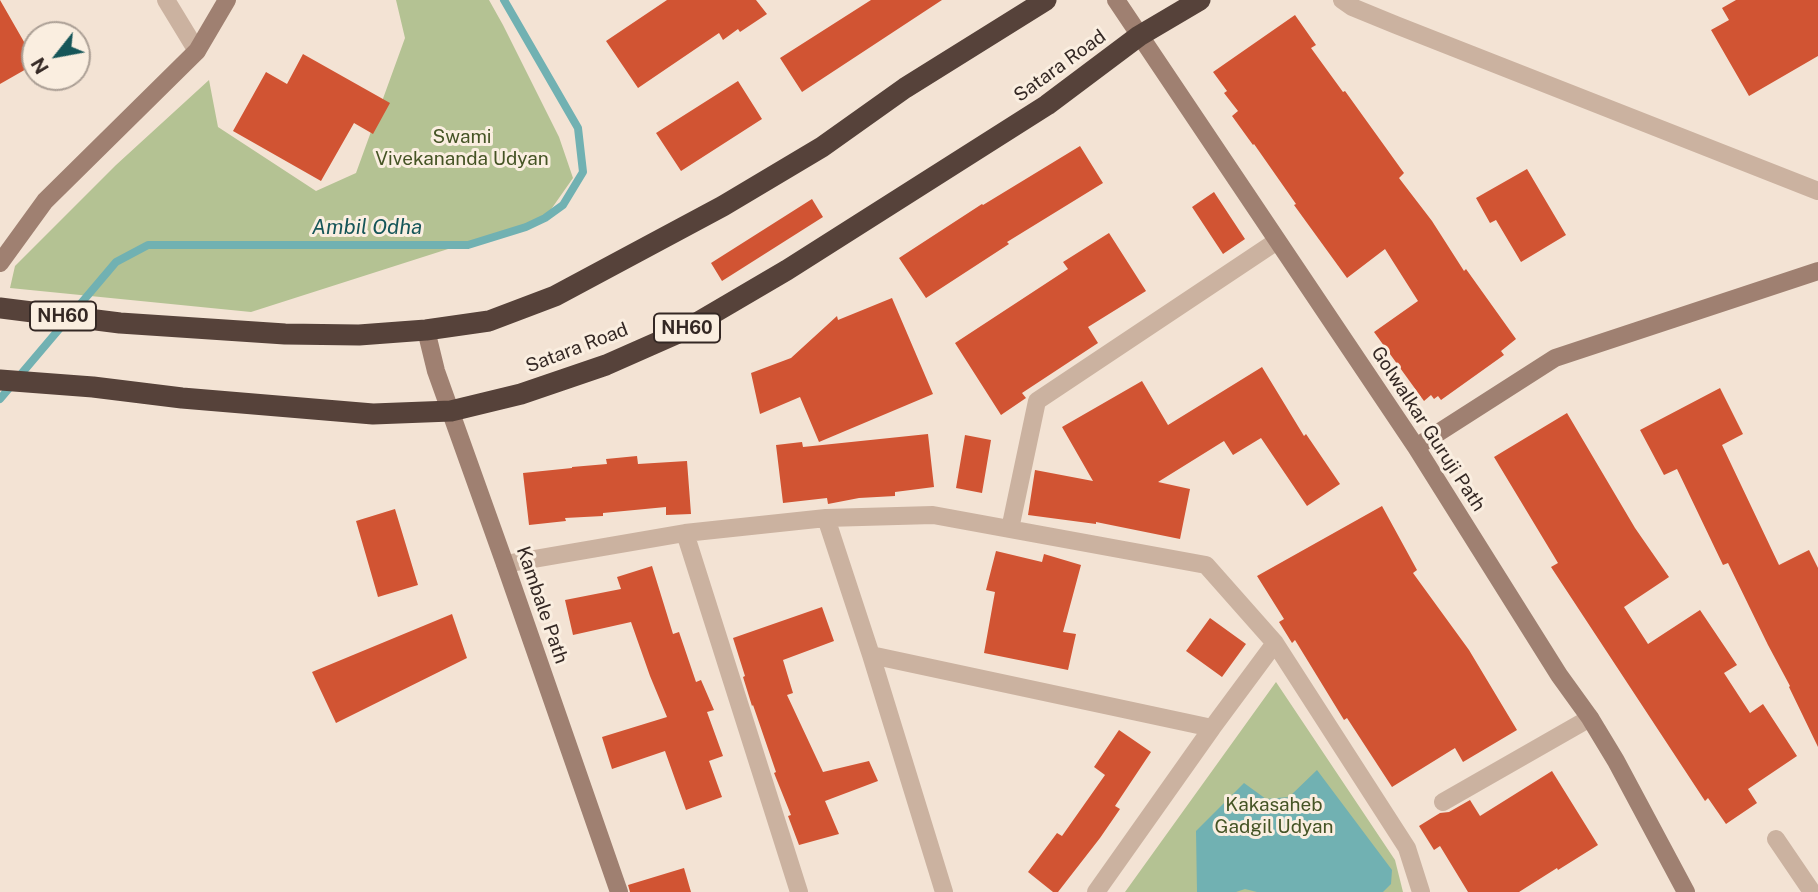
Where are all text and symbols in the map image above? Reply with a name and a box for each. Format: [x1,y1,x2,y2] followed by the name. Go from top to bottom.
[21,21,91,91] north arrow
[1010,25,1110,107] street label: Satara Road
[26,54,53,78] text: N
[375,126,549,170] park label: Swami Vivekananda Udyan
[312,215,422,241] water label: Ambil Odha
[30,302,96,330] road number: NH60
[654,314,720,342] road number: NH60
[523,318,631,378] street label: Satara Road
[1366,342,1490,516] street label: Golwalkar Guruji Path
[511,543,573,667] street label: Kambale Path
[1215,794,1333,838] park label: Kakasaheb Gadgil Udyan

